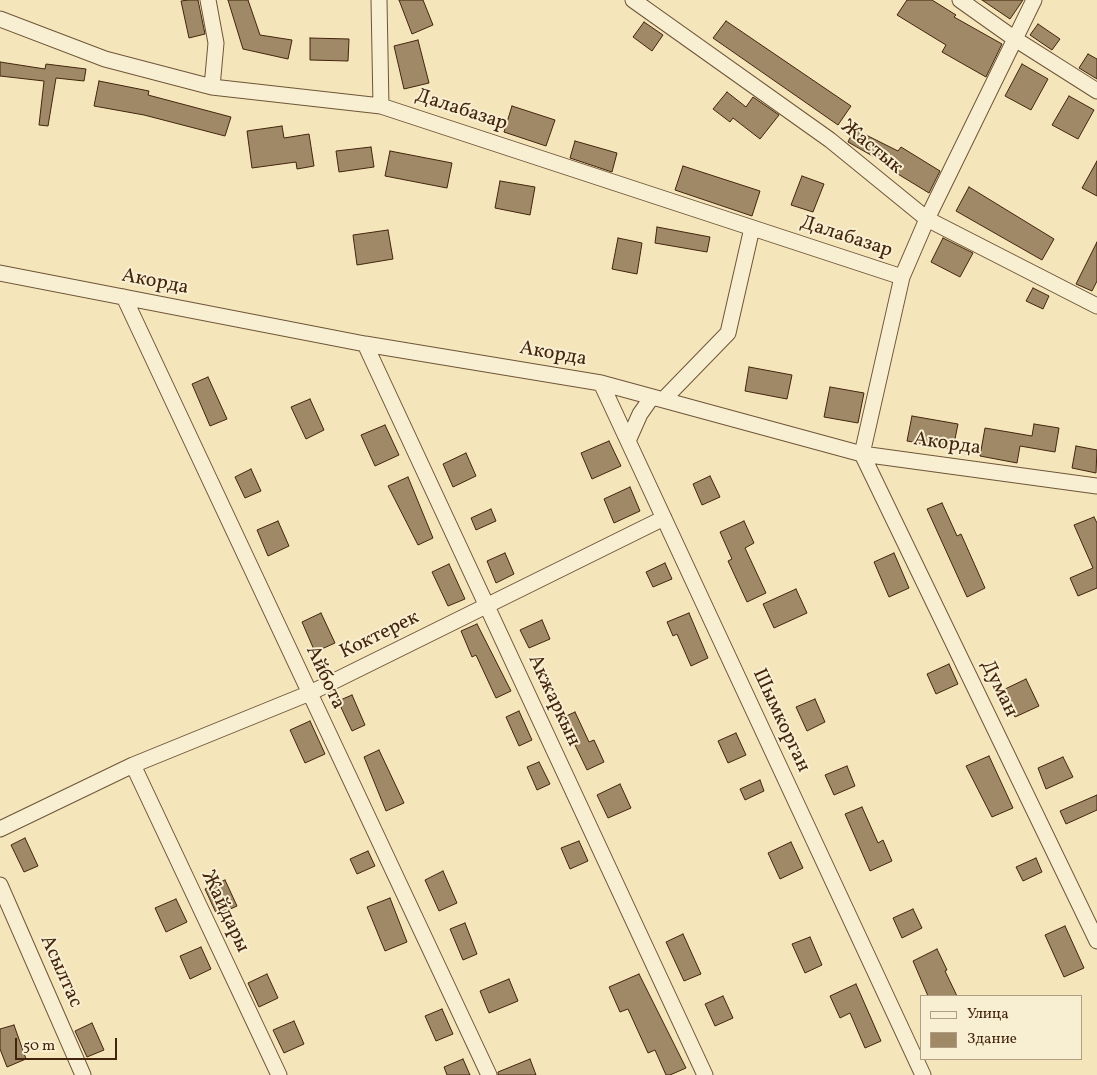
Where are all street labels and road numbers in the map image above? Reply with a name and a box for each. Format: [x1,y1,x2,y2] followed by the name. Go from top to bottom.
[412,85,510,137] street label: Далабазар
[835,116,907,180] street label: Жастык
[797,212,895,264] street label: Далабазар
[119,265,191,301] street label: Акорда
[518,337,588,373] street label: Акорда
[912,428,982,462] street label: Акорда
[336,607,424,665] street label: Коктерек
[299,642,349,714] street label: Айбота
[521,651,585,751] street label: Акжаркын
[974,657,1022,721] street label: Думан
[746,665,814,777] street label: Шымкорган
[195,867,253,957] street label: Жайдары
[33,932,87,1012] street label: Асылтас

